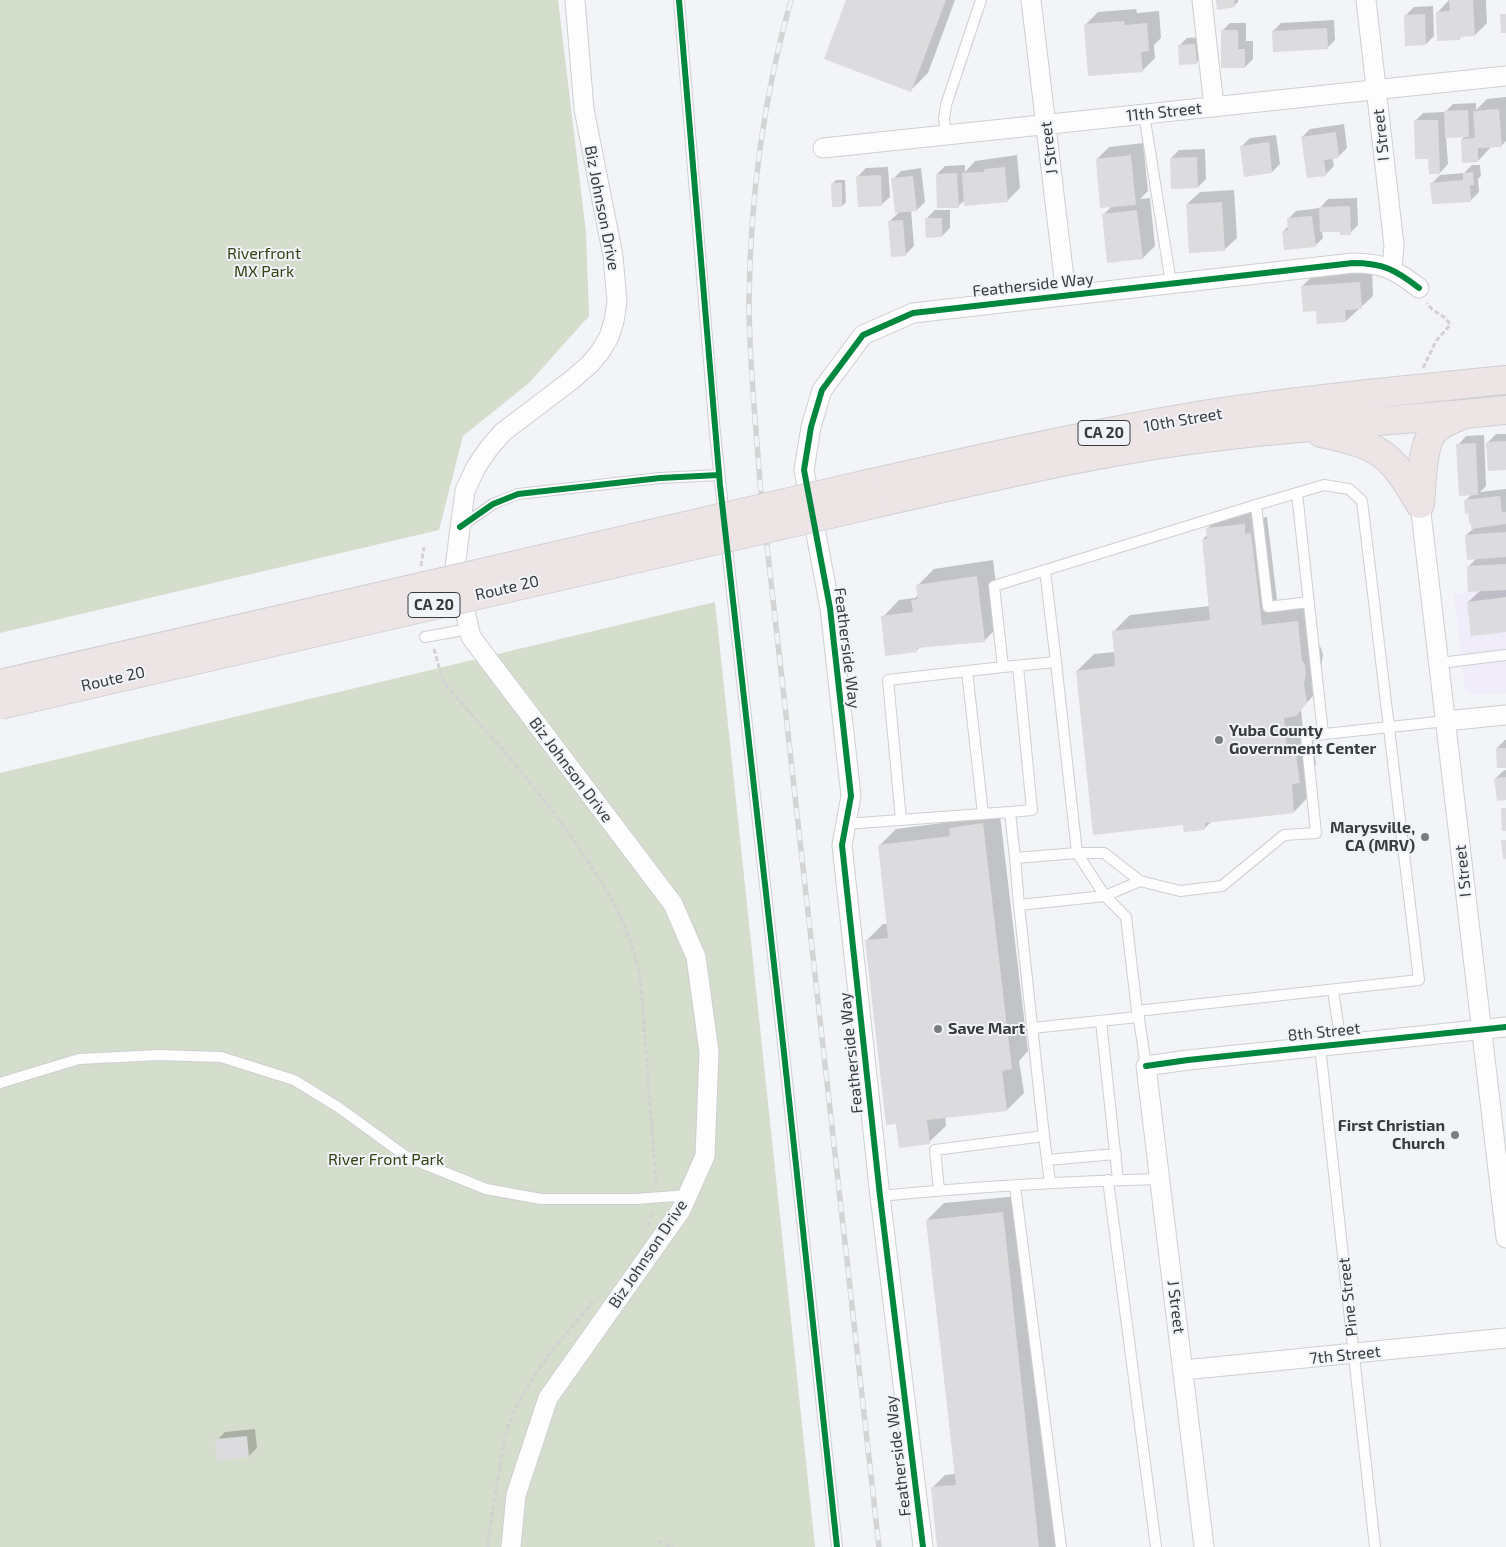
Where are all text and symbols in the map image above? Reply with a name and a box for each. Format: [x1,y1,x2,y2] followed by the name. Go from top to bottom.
[1125,98,1203,126] street label: 11th Street
[1369,108,1393,162] street label: I Street
[1036,120,1062,176] street label: J Street
[580,144,624,272] street label: Biz Johnson Drive
[227,244,301,282] park label: Riverfront MX Park
[971,269,1095,301] street label: Featherside Way
[1142,404,1224,436] street label: 10th Street
[1078,420,1130,446] road number: CA 20
[473,571,541,605] street label: Route 20
[830,586,864,710] street label: Featherside Way
[408,592,460,618] road number: CA 20
[79,662,147,696] street label: Route 20
[525,714,617,826] street label: Biz Johnson Drive
[1229,721,1376,759] place label: Yuba County Government Center
[1213,734,1225,746] marker: Yuba County Government Center
[1330,818,1415,856] place label: Marysville, CA (MRV)
[1419,831,1431,843] marker: Marysville, CA (MRV)
[1451,844,1475,898] street label: I Street
[835,991,867,1115] street label: Featherside Way
[948,1019,1025,1039] place label: Save Mart
[1287,1019,1361,1045] street label: 8th Street
[932,1023,944,1035] marker: Save Mart
[1338,1116,1445,1154] place label: First Christian Church
[1449,1129,1461,1141] marker: First Christian Church
[328,1150,444,1170] park label: River Front Park
[605,1196,691,1312] street label: Biz Johnson Drive
[1334,1257,1362,1337] street label: Pine Street
[1163,1279,1189,1335] street label: J Street
[1308,1342,1382,1368] street label: 7th Street
[881,1394,915,1518] street label: Featherside Way

